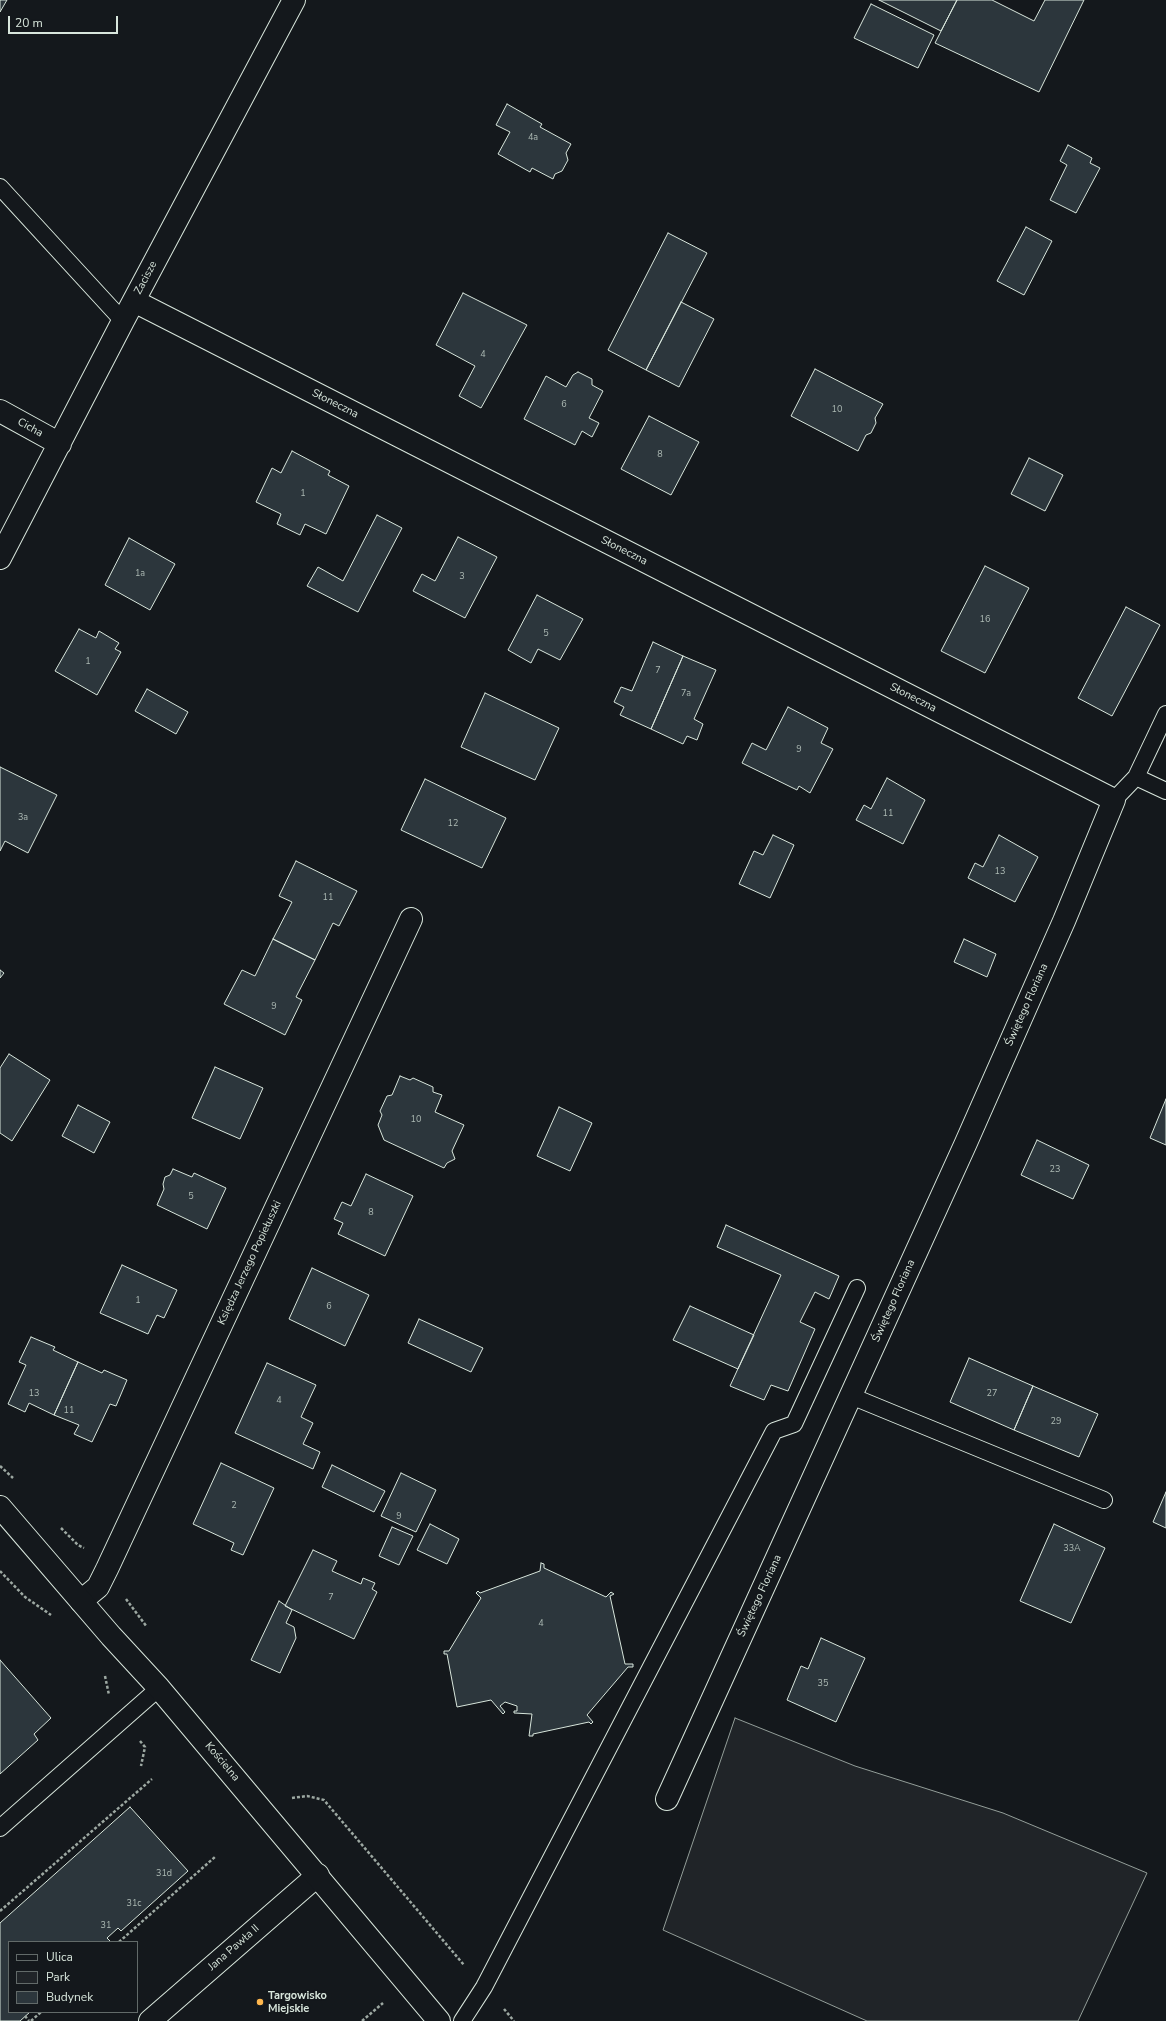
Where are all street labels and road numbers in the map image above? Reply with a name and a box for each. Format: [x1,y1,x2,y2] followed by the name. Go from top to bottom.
[132,259,160,297] street label: Zacisze
[310,387,360,421] street label: Słoneczna
[15,416,45,440] street label: Cicha
[599,534,649,568] street label: Słoneczna
[888,681,938,715] street label: Słoneczna
[1003,962,1051,1048] street label: Świętego Floriana
[215,1199,285,1327] street label: Księdza Jerzego Popiełuszki
[870,1258,918,1344] street label: Świętego Floriana
[735,1553,785,1639] street label: Świętego Floriana
[202,1740,242,1784] street label: Kościelna
[206,1922,262,1974] street label: Jana Pawła II

